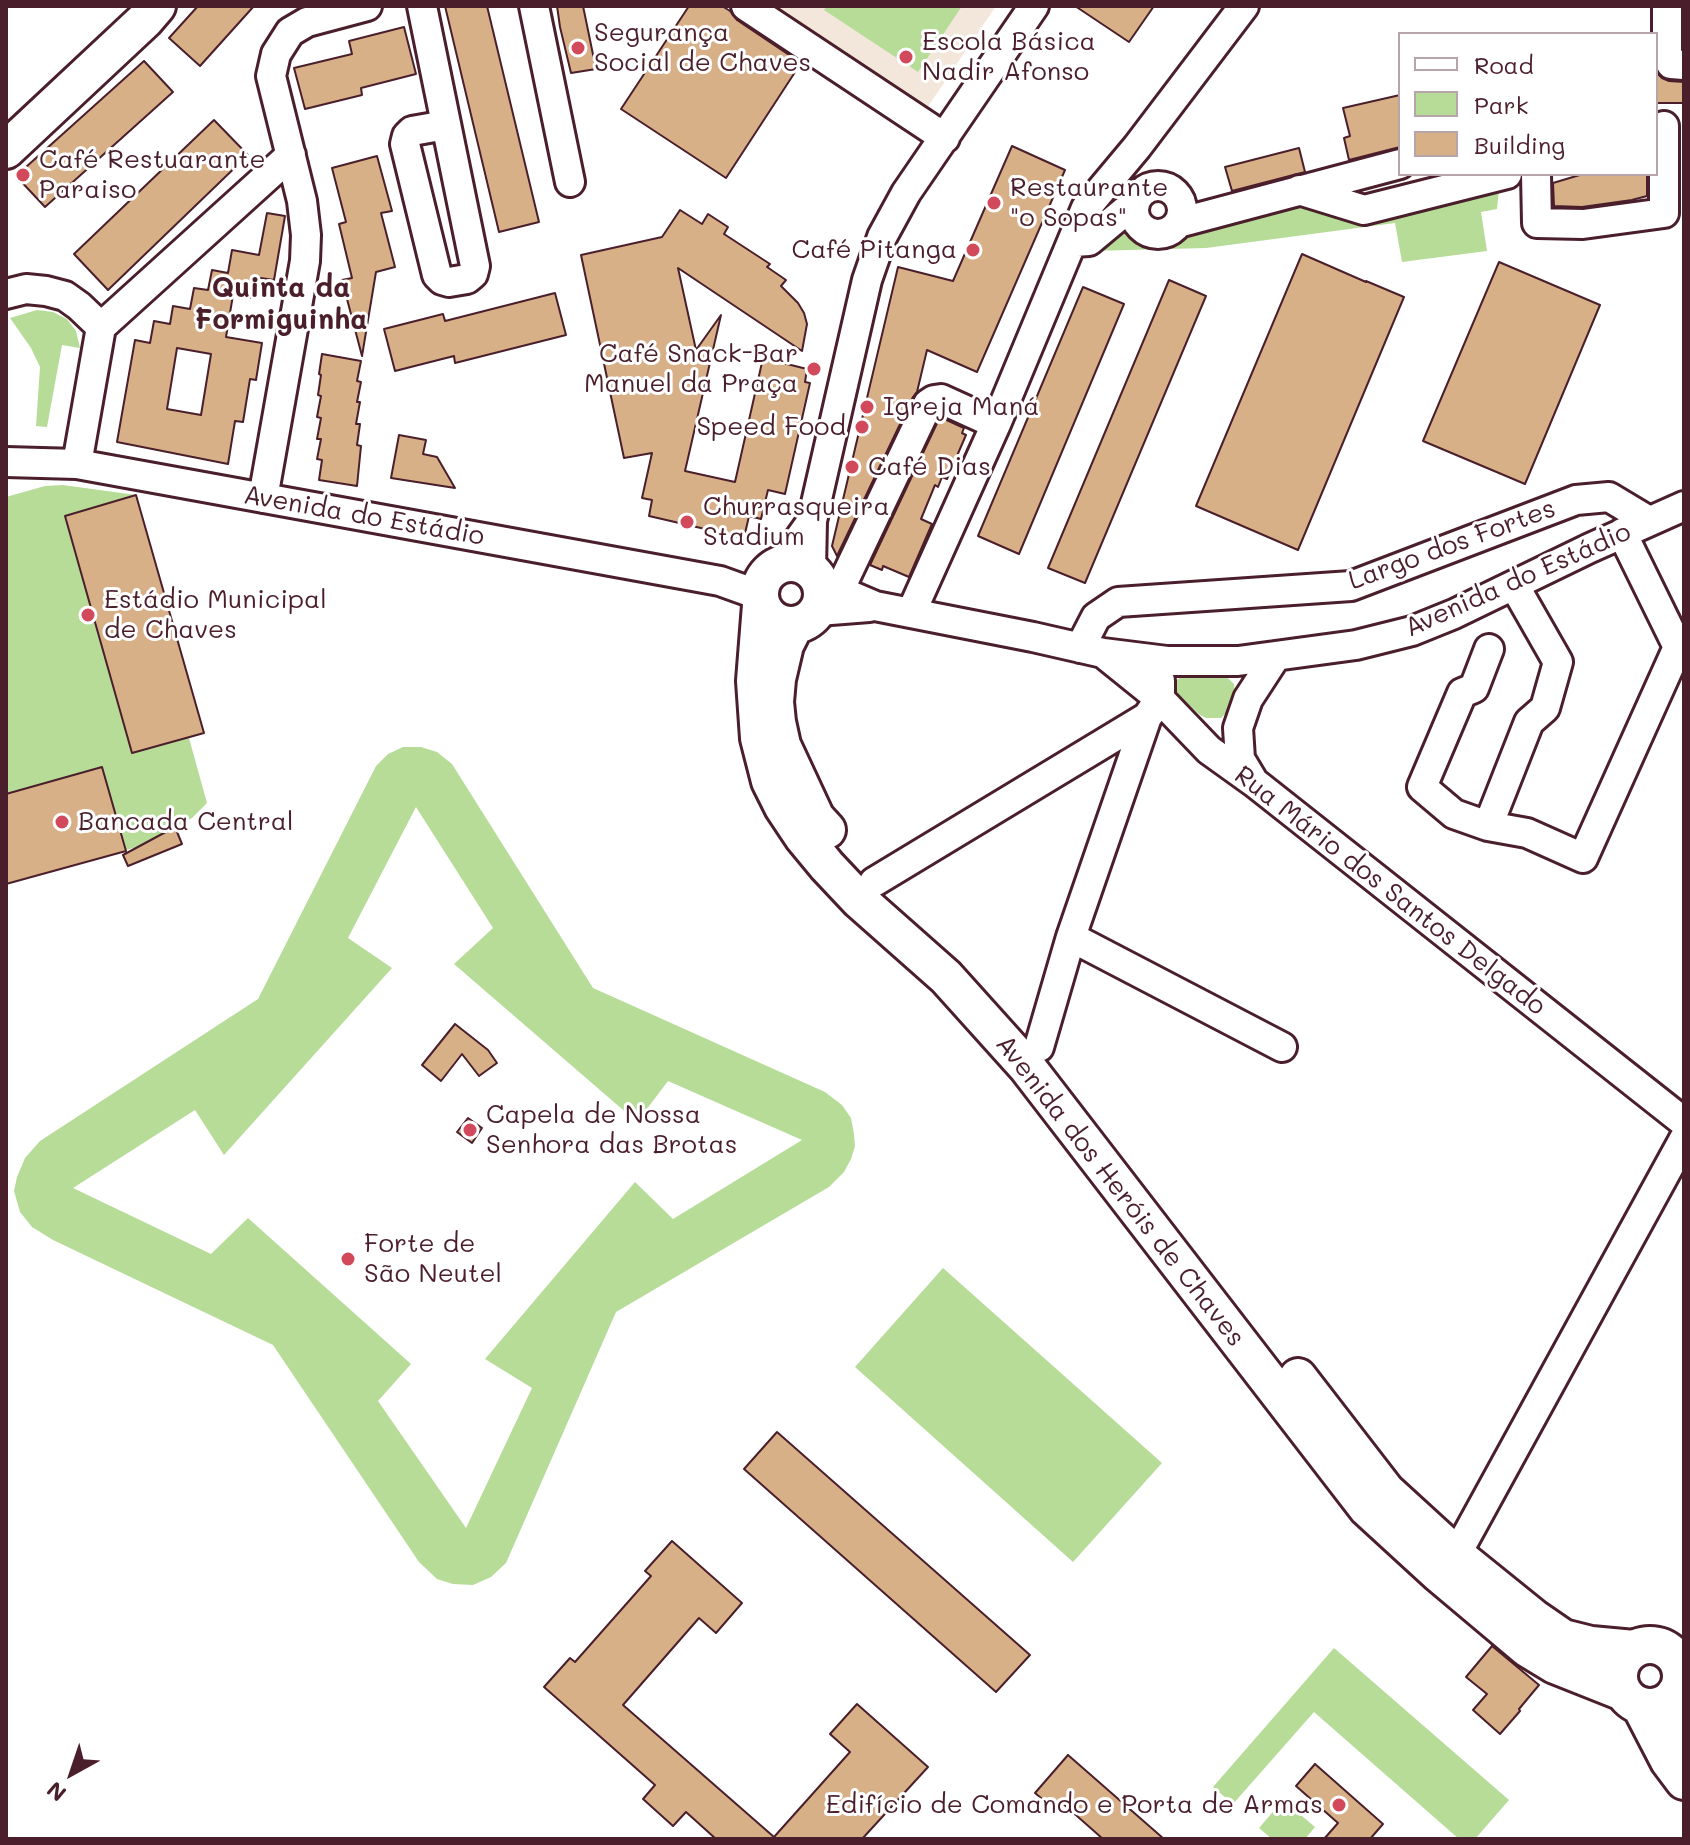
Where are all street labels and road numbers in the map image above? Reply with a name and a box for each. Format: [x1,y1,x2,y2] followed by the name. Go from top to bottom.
[241,479,487,553] street label: Avenida do Estádio
[1344,493,1560,597] street label: Largo dos Fortes
[1400,516,1636,644] street label: Avenida do Estádio
[1228,760,1552,1022] street label: Rua Mário dos Santos Delgado
[989,1029,1251,1353] street label: Avenida dos Heróis de Chaves

